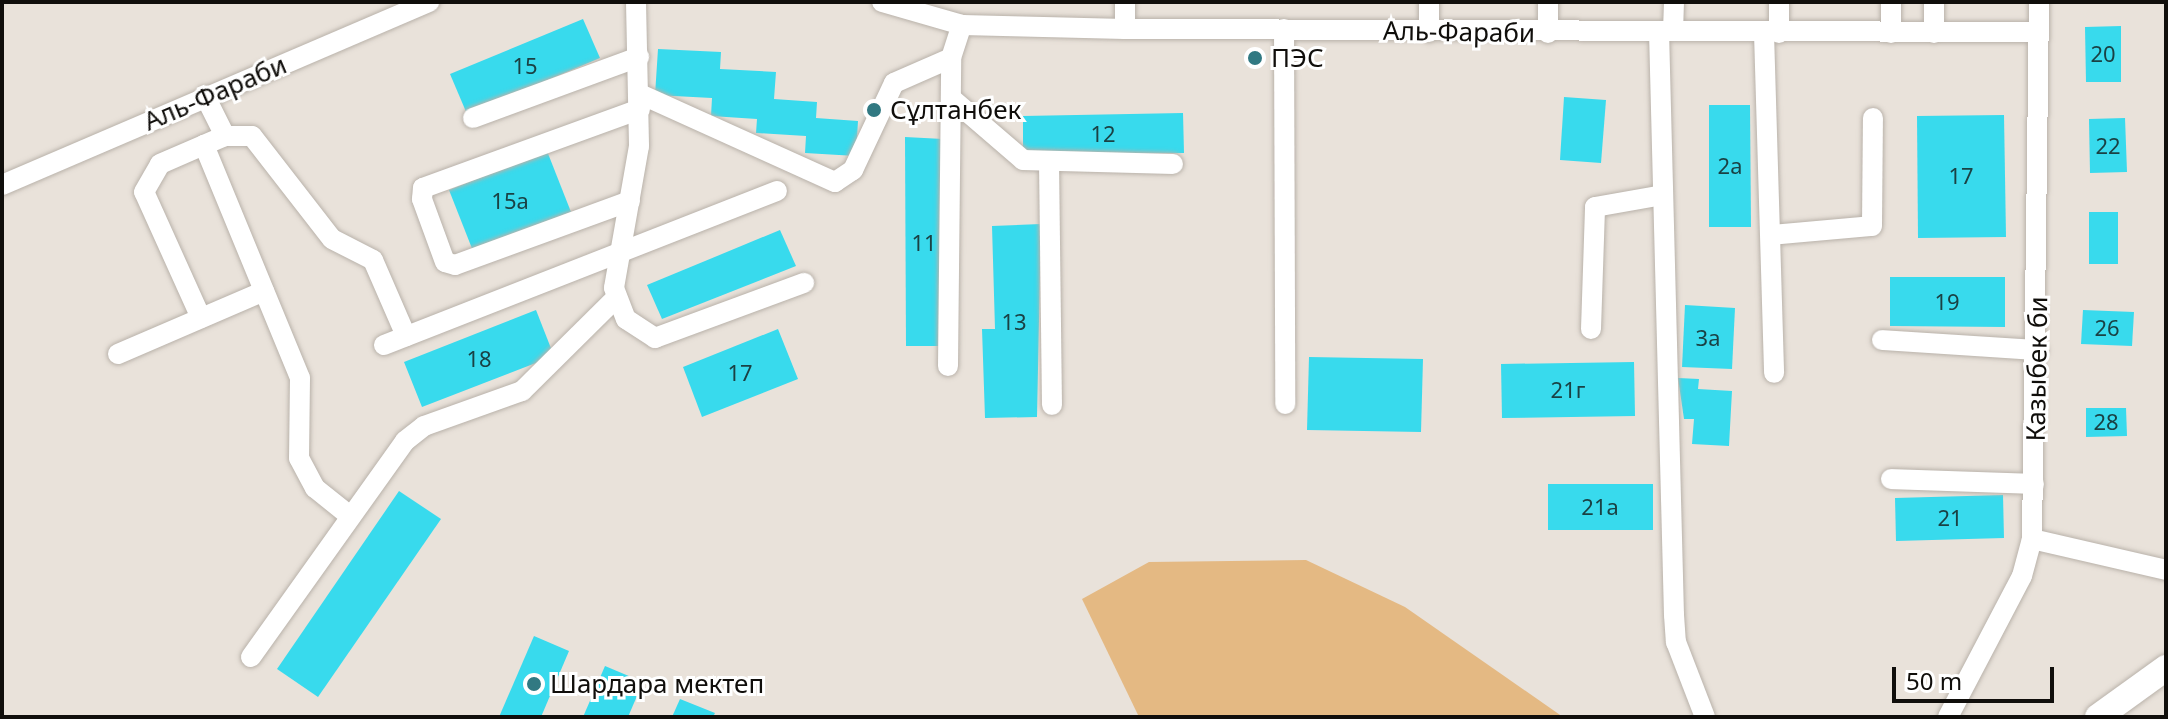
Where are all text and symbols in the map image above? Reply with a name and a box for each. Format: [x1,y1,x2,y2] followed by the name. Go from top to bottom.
[1383,15,1535,49] street label: Аль-Фараби
[2090,41,2116,67] house number: 20
[1271,42,1324,74] place label: ПЭС
[139,49,291,137] street label: Аль-Фараби
[1246,49,1264,67] marker: ПЭС
[512,53,538,79] house number: 15
[890,94,1021,126] place label: Сұлтанбек
[865,101,883,119] marker: Сұлтанбек
[1090,121,1116,147] house number: 12
[2095,133,2121,159] house number: 22
[1718,153,1742,179] house number: 2а
[1948,163,1974,189] house number: 17
[491,188,529,214] house number: 15а
[911,230,937,256] house number: 11
[1934,289,1960,315] house number: 19
[2020,296,2054,442] street label: Казыбек би
[1001,309,1027,335] house number: 13
[2094,315,2120,341] house number: 26
[1696,325,1720,351] house number: 3а
[466,346,492,372] house number: 18
[727,360,753,386] house number: 17
[1551,377,1585,403] house number: 21г
[2093,409,2119,435] house number: 28
[1581,494,1619,520] house number: 21а
[1937,505,1963,531] house number: 21
[1896,651,2058,701] scale bar
[1906,664,1962,697] text: 50 m
[550,668,764,700] place label: Шардара мектеп
[525,675,543,693] marker: Шардара мектеп

